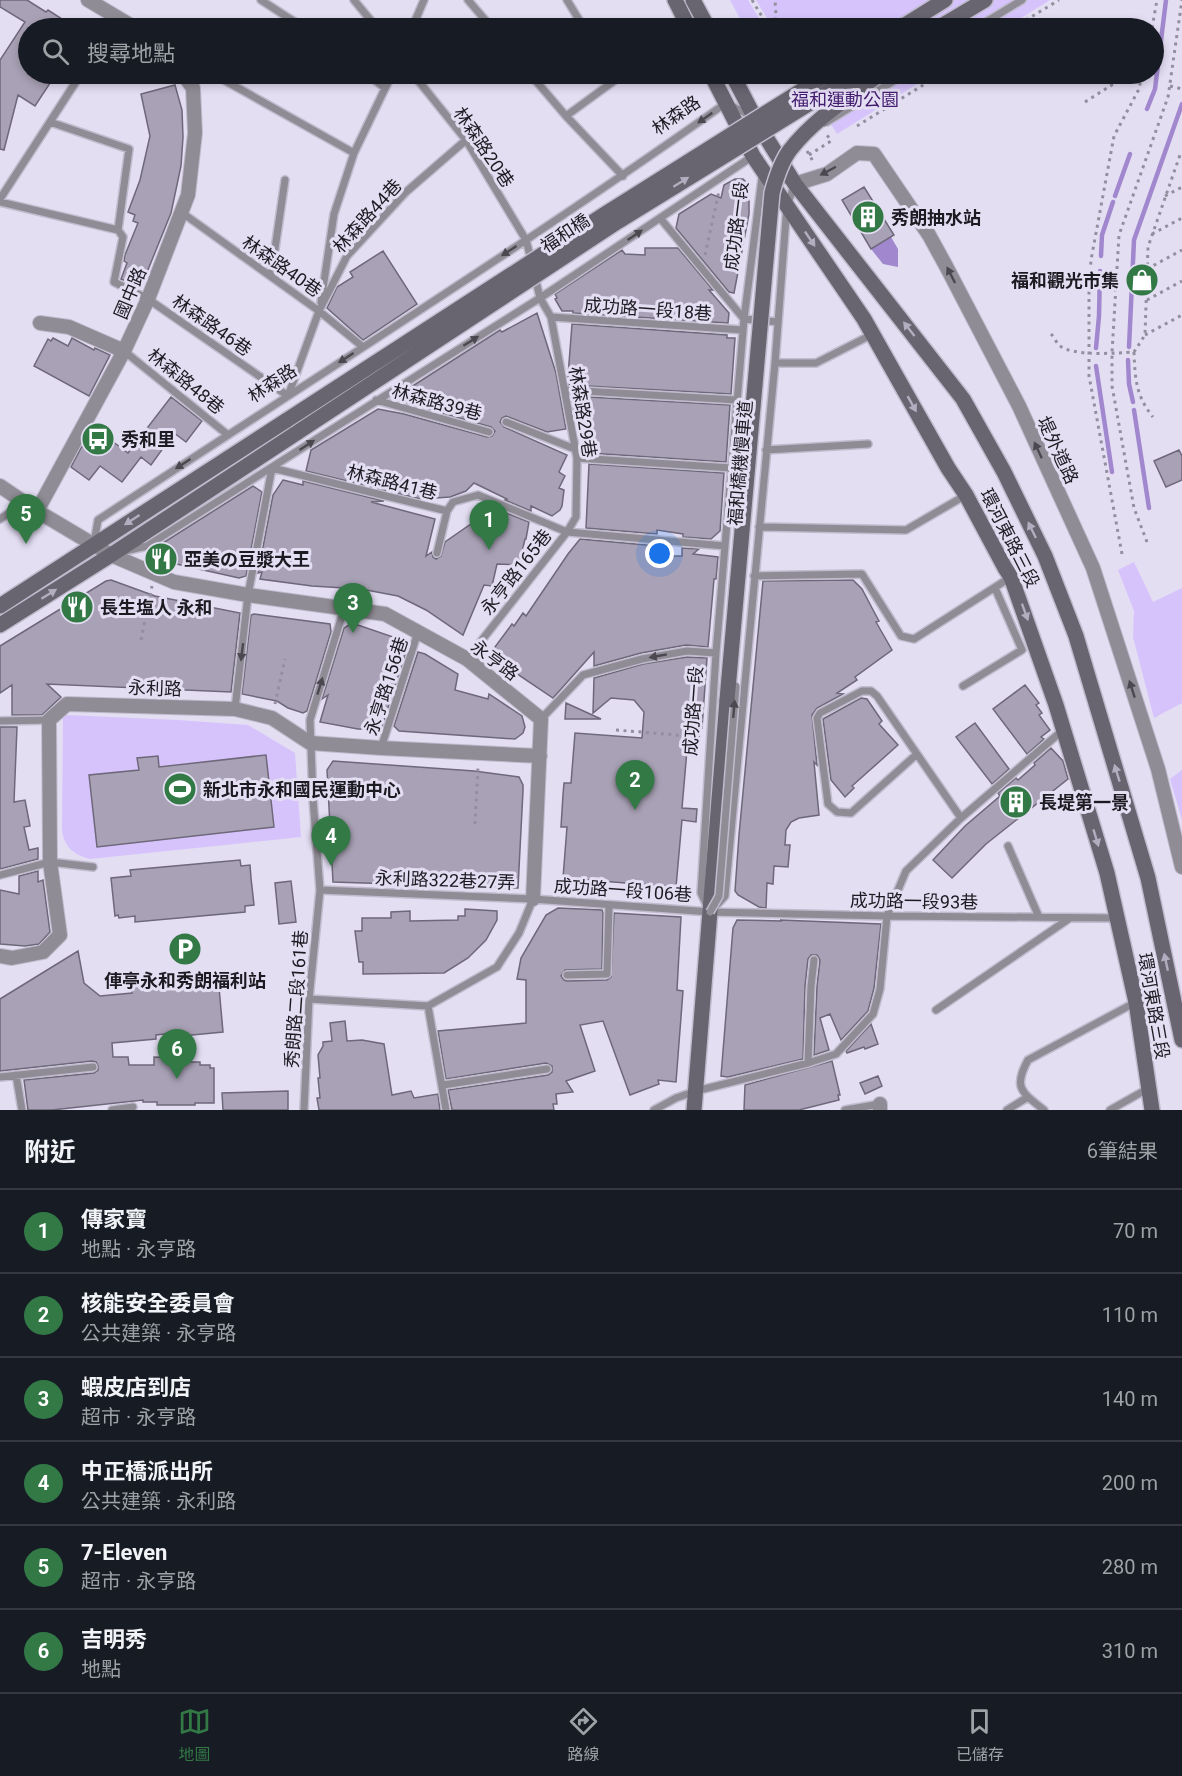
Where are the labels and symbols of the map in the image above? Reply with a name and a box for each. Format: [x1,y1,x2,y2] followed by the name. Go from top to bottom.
[791,89,899,110] park label: 福和運動公園
[648,91,704,139] street label: 林森路
[450,103,518,191] street label: 林森路20巷
[698,112,714,124] one-way arrow
[820,166,837,176] one-way arrow
[328,175,406,257] street label: 林森路44巷
[673,177,689,188] one-way arrow
[720,180,752,272] street label: 成功路一段
[850,199,886,235] building icon: 秀朗抽水站
[891,207,981,228] place label: 秀朗抽水站
[537,209,593,257] street label: 福和橋
[627,230,643,241] one-way arrow
[804,230,816,246] one-way arrow
[238,231,326,301] street label: 林森路40巷
[501,246,517,257] one-way arrow
[1124,262,1160,298] shop icon: 福和觀光市集
[110,264,150,322] street label: 國中路
[946,267,956,284] one-way arrow
[1011,270,1119,291] place label: 福和觀光市集
[168,290,256,360] street label: 林森路46巷
[583,294,713,324] street label: 成功路一段18巷
[903,321,915,336] one-way arrow
[463,335,480,346] one-way arrow
[144,344,228,418] street label: 林森路48巷
[338,352,354,363] one-way arrow
[244,359,300,407] street label: 林森路
[565,365,601,459] street label: 林森路29巷
[390,380,484,424] street label: 林森路39巷
[907,396,917,413] one-way arrow
[724,399,756,527] street label: 福和橋機慢車道
[1033,413,1083,487] street label: 堤外道路
[80,421,116,457] bus stop icon: 秀和里
[121,429,175,450] place label: 秀和里
[299,440,315,451] one-way arrow
[1034,441,1043,458] one-way arrow
[174,459,191,470] one-way arrow
[345,461,439,503] street label: 林森路41巷
[976,485,1044,591] street label: 環河東路三段
[6,494,46,544] pin: 5
[470,500,508,550] pin: 1
[124,514,140,525] one-way arrow
[1027,521,1037,538] one-way arrow
[476,525,556,619] street label: 永亨路165巷
[645,539,674,568] your location
[143,541,179,577] restaurant icon: 亞美の豆漿大王
[184,549,310,570] place label: 亞美の豆漿大王
[334,584,372,633] pin: 3
[41,588,57,600] one-way arrow
[59,589,95,625] restaurant icon: 長生塩人 永和
[100,597,212,618] place label: 長生塩人 永和
[1020,603,1030,621] one-way arrow
[360,634,412,738] street label: 永亨路156巷
[467,635,523,685] street label: 永亨路
[238,642,247,661] one-way arrow
[649,652,668,661] one-way arrow
[679,665,707,757] street label: 成功路一段
[128,677,182,699] street label: 永利路
[316,677,325,695] one-way arrow
[1127,680,1137,698] one-way arrow
[729,700,739,719] one-way arrow
[616,760,654,810] pin: 2
[1112,764,1121,782] one-way arrow
[162,771,198,807] sports icon: 新北市永和國民運動中心
[203,779,401,800] place label: 新北市永和國民運動中心
[998,784,1034,820] building icon: 長堤第一景
[1039,792,1129,813] place label: 長堤第一景
[312,816,350,866] pin: 4
[1092,829,1101,847] one-way arrow
[374,867,516,893] street label: 永利路322巷27弄
[553,875,693,905] street label: 成功路一段106巷
[850,889,978,913] street label: 成功路一段93巷
[281,929,311,1069] street label: 秀朗路二段161巷
[167,931,203,967] parking icon: 俥亭永和秀朗福利站
[1134,951,1174,1061] street label: 環河東路三段
[1161,952,1170,971] one-way arrow
[104,970,266,991] place label: 俥亭永和秀朗福利站
[158,1030,196,1079] pin: 6

